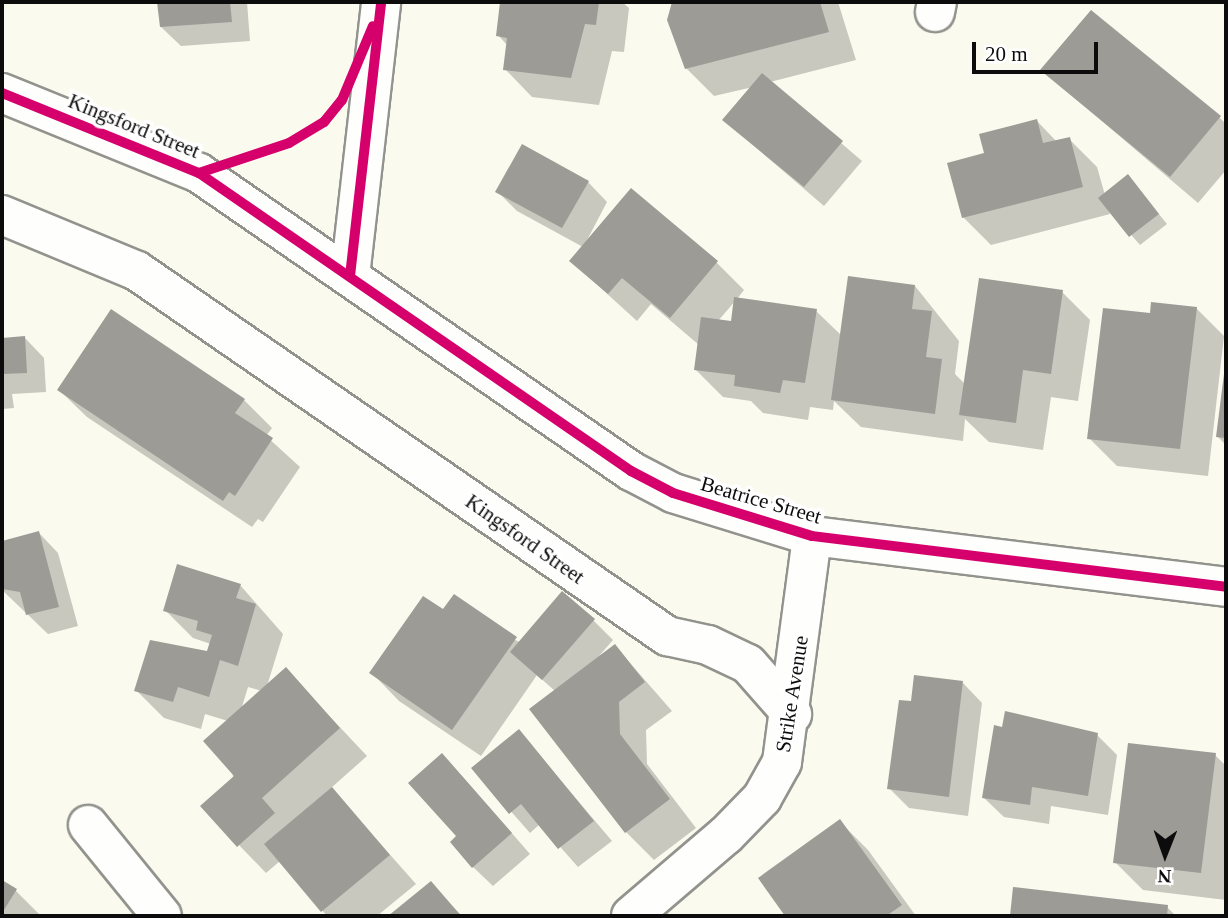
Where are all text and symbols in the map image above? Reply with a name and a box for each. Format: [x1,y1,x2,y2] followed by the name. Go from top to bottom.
[976,28,1102,72] scale bar
[985,42,1028,66] text: 20 m
[65,88,203,164] street label: Kingsford Street
[698,471,824,529] street label: Beatrice Street
[461,489,589,589] street label: Kingsford Street
[770,633,814,755] street label: Strike Avenue
[1130,820,1200,890] north arrow
[1158,866,1172,887] text: N

